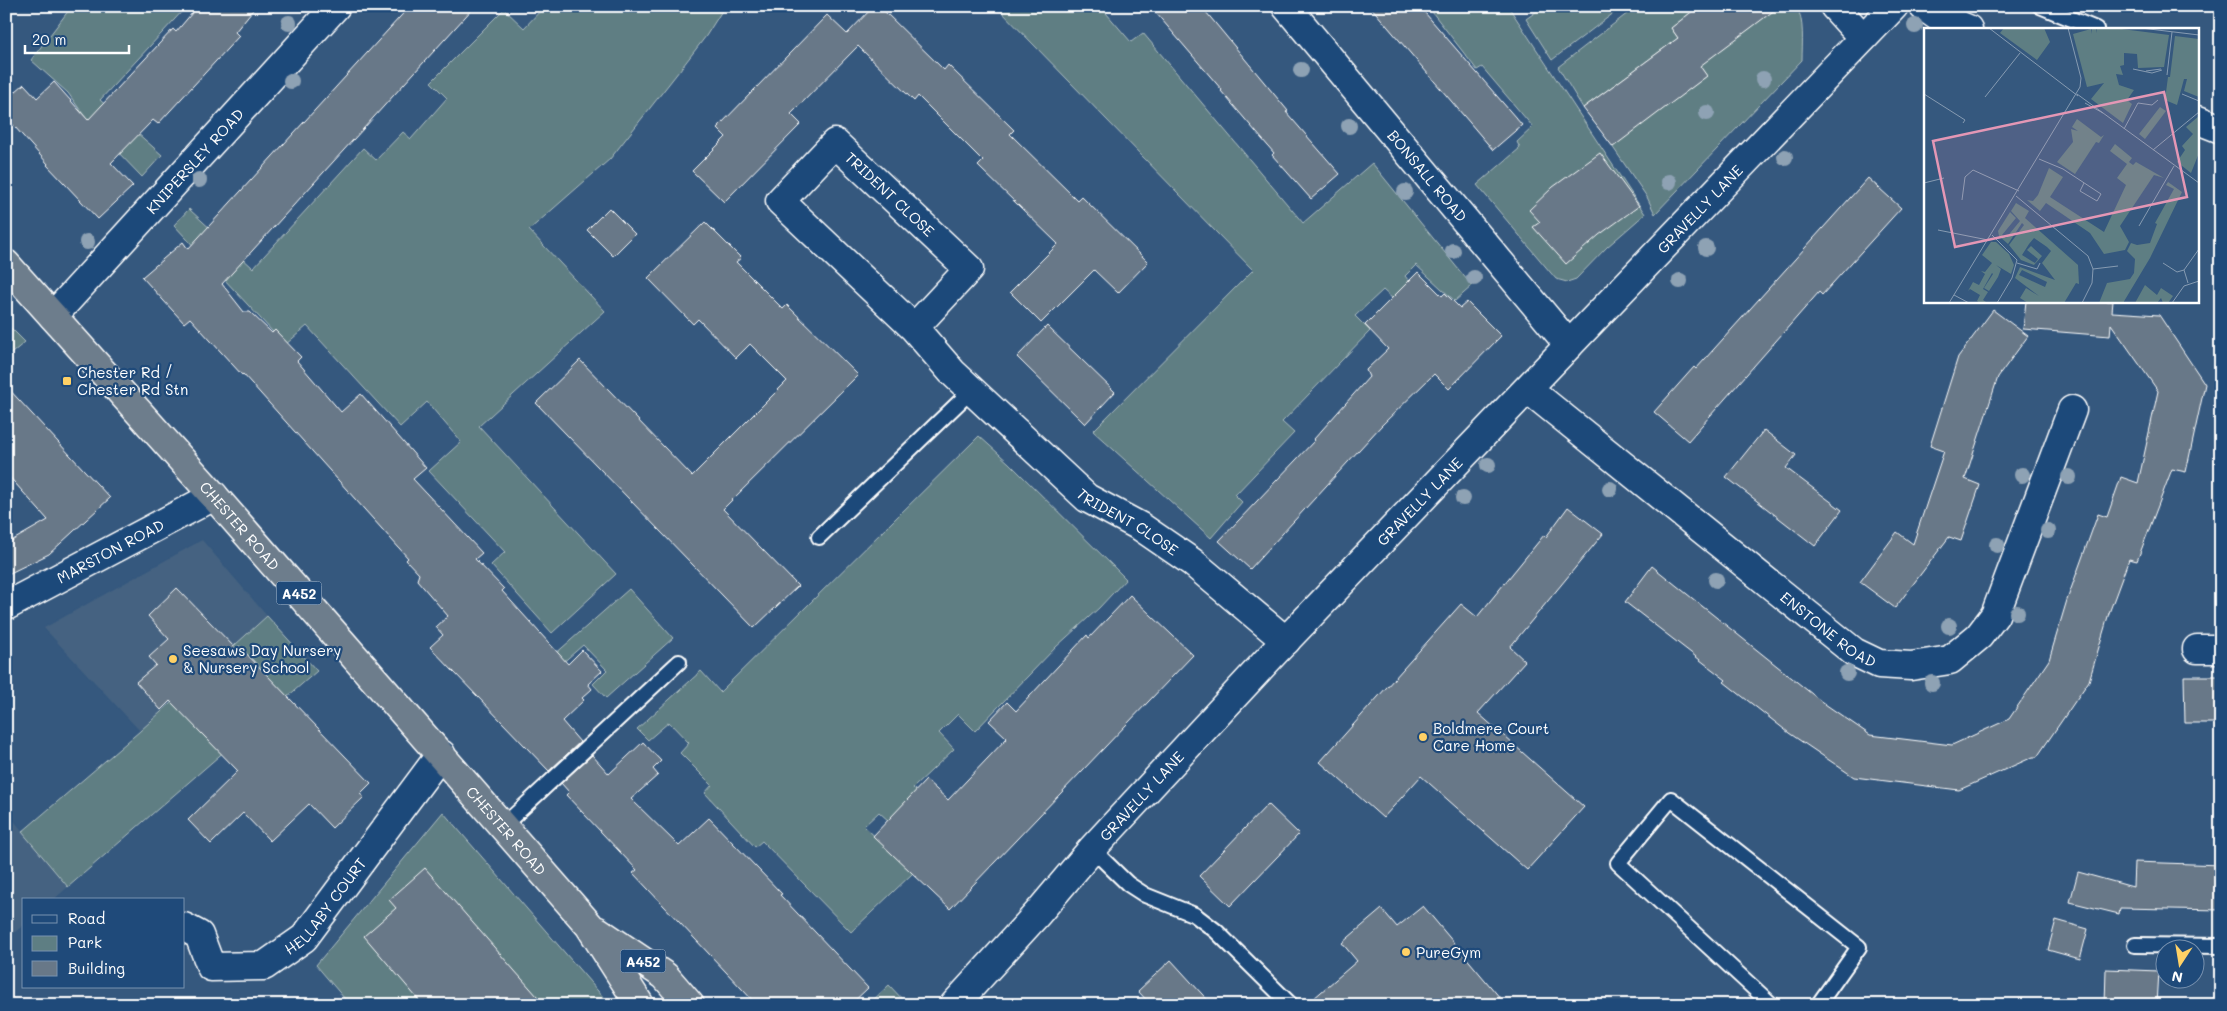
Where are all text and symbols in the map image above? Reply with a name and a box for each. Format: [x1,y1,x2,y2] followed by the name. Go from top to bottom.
[25,22,129,54] scale bar
[1924,28,2200,302] inset map
[32,29,66,49] text: 20 m
[141,104,248,218] street label: KNIPERSLEY ROAD
[1383,126,1472,226] street label: BONSALL ROAD
[841,147,939,241] street label: TRIDENT CLOSE
[1652,160,1747,257] street label: GRAVELLY LANE
[77,362,188,399] place label: Chester Rd / Chester Rd Stn
[61,375,73,387] marker: Chester Rd / Chester Rd Stn
[1372,452,1467,550] street label: GRAVELLY LANE
[195,477,284,574] street label: CHESTER ROAD
[1072,483,1183,560] street label: TRIDENT CLOSE
[53,514,167,587] street label: MARSTON ROAD
[276,582,322,604] road number: A452
[1777,587,1880,671] street label: ENSTONE ROAD
[183,640,342,677] place label: Seesaws Day Nursery & Nursery School
[167,653,179,665] marker: Seesaws Day Nursery & Nursery School
[1433,718,1549,755] place label: Boldmere Court Care Home
[1417,731,1429,743] marker: Boldmere Court Care Home
[1095,746,1188,845] street label: GRAVELLY LANE
[462,782,551,879] street label: CHESTER ROAD
[280,853,371,959] street label: HELLABY COURT
[22,898,185,988] legend
[68,908,105,928] text: Road
[68,932,102,952] text: Park
[2154,938,2204,988] north arrow
[1416,942,1481,962] place label: PureGym
[1400,946,1412,958] marker: PureGym
[620,949,666,972] road number: A452
[68,958,125,978] text: Building
[2170,967,2184,988] text: N

